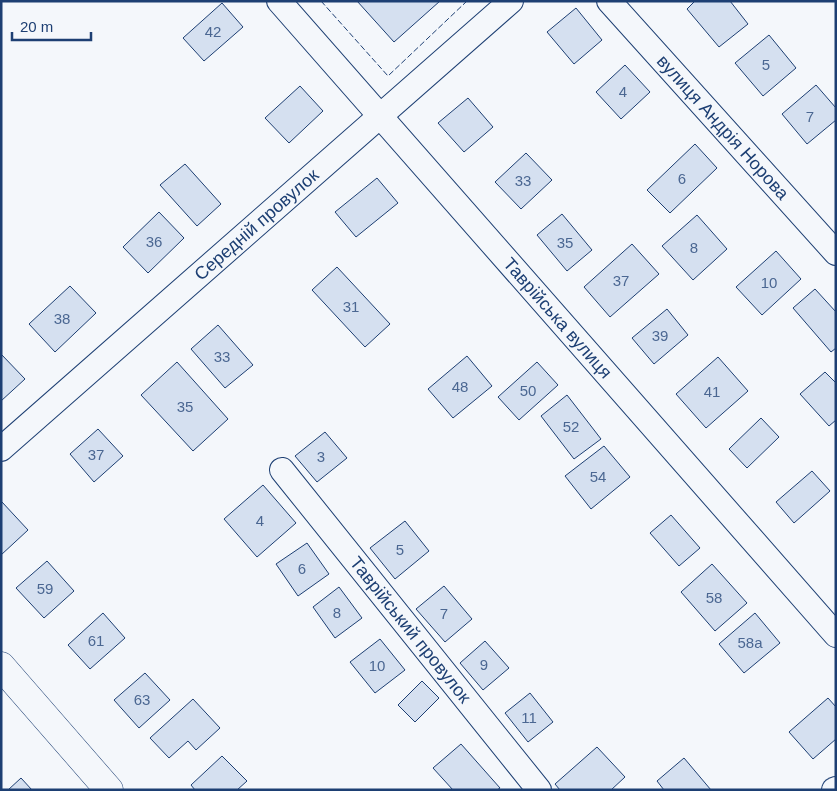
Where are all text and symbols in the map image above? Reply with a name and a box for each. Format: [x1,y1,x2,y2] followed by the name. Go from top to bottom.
[12,10,91,42] scale bar
[20,18,53,35] text: 20 m
[205,23,221,40] house number: 42
[653,51,793,204] street label: вулиця Андрія Норова
[762,56,770,73] house number: 5
[619,83,627,100] house number: 4
[806,108,814,125] house number: 7
[190,165,323,284] street label: Середній провулок
[678,170,686,187] house number: 6
[515,172,531,189] house number: 33
[146,233,162,250] house number: 36
[557,234,573,251] house number: 35
[690,239,698,256] house number: 8
[499,254,616,382] street label: Таврійська вулиця
[613,272,629,289] house number: 37
[761,274,777,291] house number: 10
[343,298,359,315] house number: 31
[54,310,70,327] house number: 38
[652,327,668,344] house number: 39
[214,348,230,365] house number: 33
[452,378,468,395] house number: 48
[520,382,536,399] house number: 50
[704,383,720,400] house number: 41
[177,398,193,415] house number: 35
[563,418,579,435] house number: 52
[88,446,104,463] house number: 37
[317,448,325,465] house number: 3
[590,468,606,485] house number: 54
[256,512,264,529] house number: 4
[396,541,404,558] house number: 5
[346,553,475,707] street label: Таврійський провулок
[298,560,306,577] house number: 6
[37,580,53,597] house number: 59
[706,589,722,606] house number: 58
[333,604,341,621] house number: 8
[440,605,448,622] house number: 7
[88,632,104,649] house number: 61
[737,634,763,651] house number: 58а
[480,656,488,673] house number: 9
[369,657,385,674] house number: 10
[134,691,150,708] house number: 63
[521,709,537,726] house number: 11

